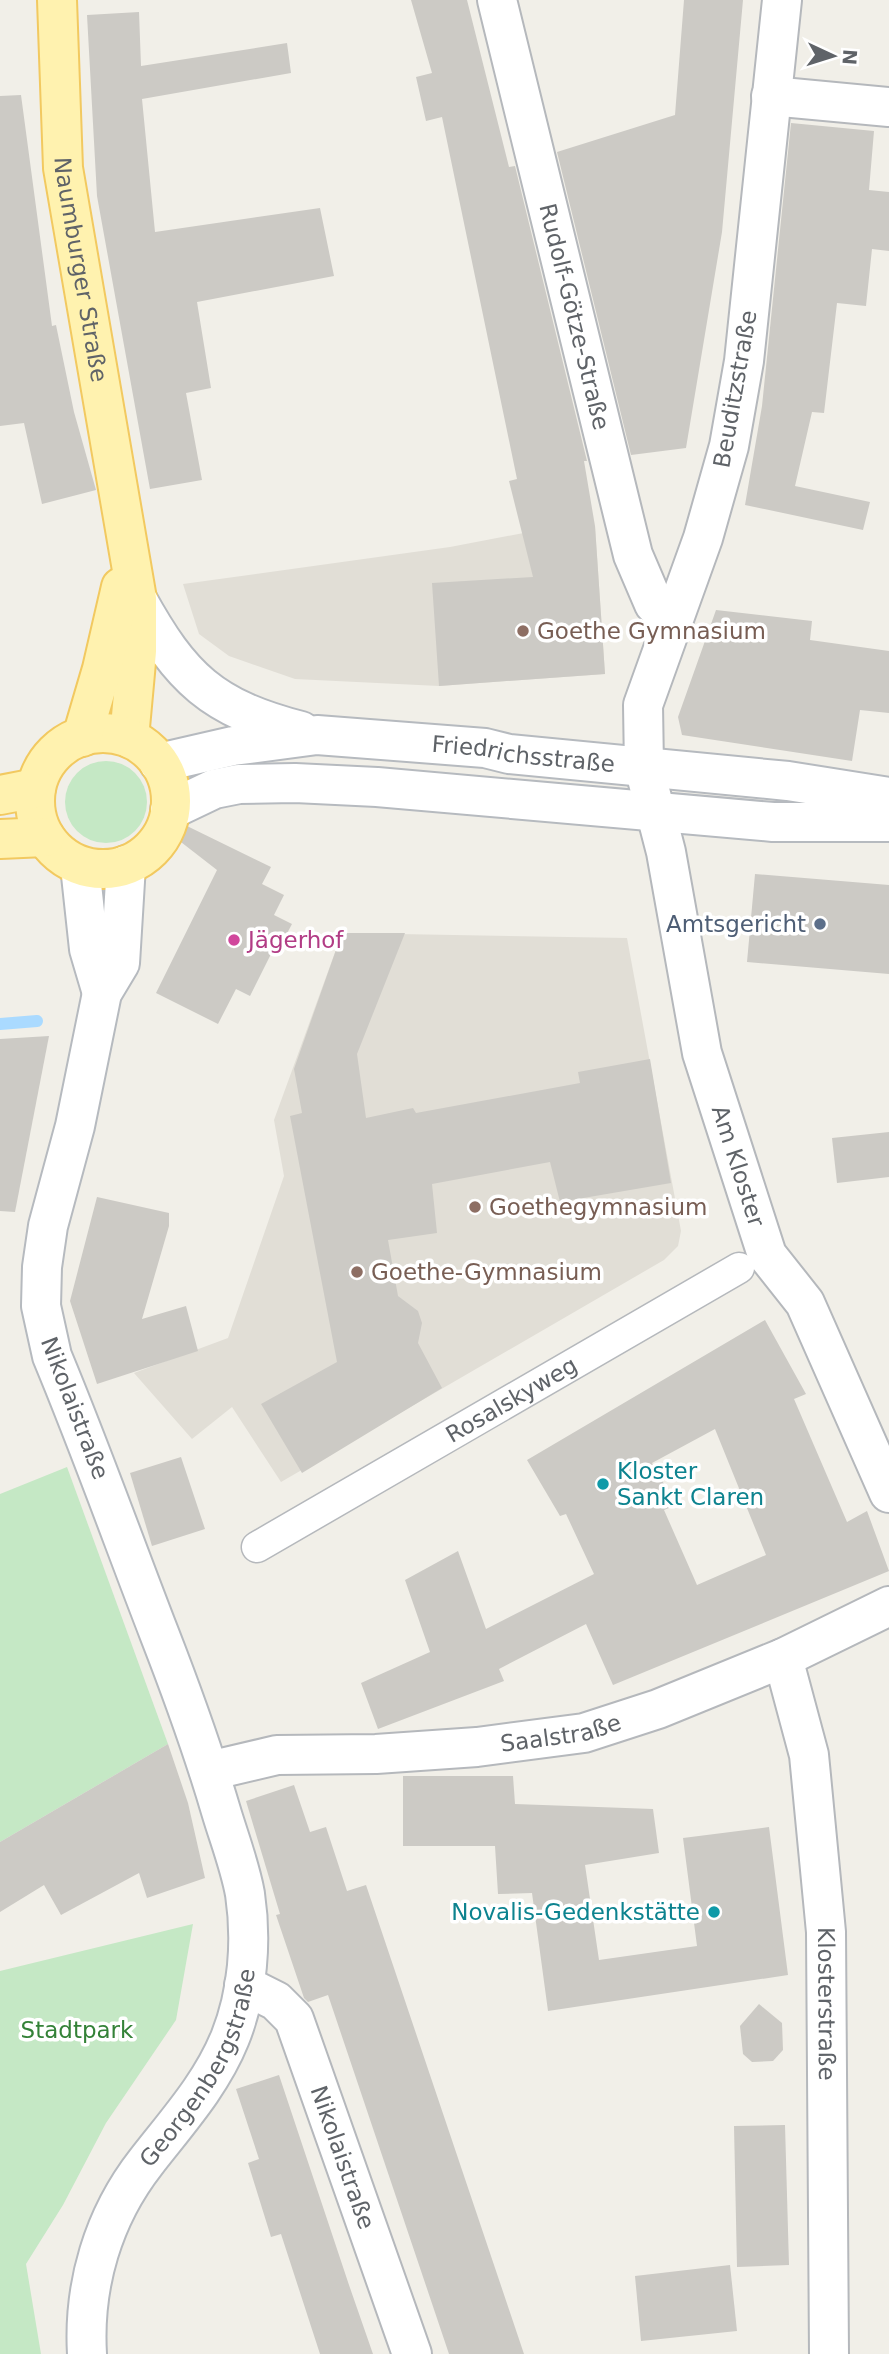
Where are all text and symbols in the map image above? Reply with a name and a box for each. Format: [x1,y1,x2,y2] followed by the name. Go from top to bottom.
[798,21,868,91] north arrow
[838,48,861,66] text: N
[50,156,113,384] street label: Naumburger Straße
[534,201,615,432] street label: Rudolf-Götze-Straße
[708,308,762,470] street label: Beuditzstraße
[537,618,766,644] place label: Goethe Gymnasium
[515,623,531,639] marker: Goethe Gymnasium
[431,731,616,777] street label: Friedrichsstraße
[666,911,806,937] place label: Amtsgericht
[812,916,828,932] marker: Amtsgericht
[246,927,344,953] place label: Jägerhof
[226,932,242,948] marker: Jägerhof
[707,1102,770,1230] street label: Am Kloster
[489,1194,707,1220] place label: Goethegymnasium
[467,1199,483,1215] marker: Goethegymnasium
[371,1259,602,1285] place label: Goethe-Gymnasium
[349,1264,365,1280] marker: Goethe-Gymnasium
[36,1333,114,1483] street label: Nikolaistraße
[441,1352,582,1448] street label: Rosalskyweg
[617,1458,764,1510] place label: Kloster Sankt Claren
[595,1476,611,1492] marker: Kloster Sankt Claren
[499,1709,624,1757] street label: Saalstraße
[451,1899,700,1925] place label: Novalis-Gedenkstätte
[706,1904,722,1920] marker: Novalis-Gedenkstätte
[813,1927,840,2081] street label: Klosterstraße
[134,1967,260,2172] street label: Georgenbergstraße
[21,2017,134,2043] park label: Stadtpark
[306,2082,380,2233] street label: Nikolaistraße

